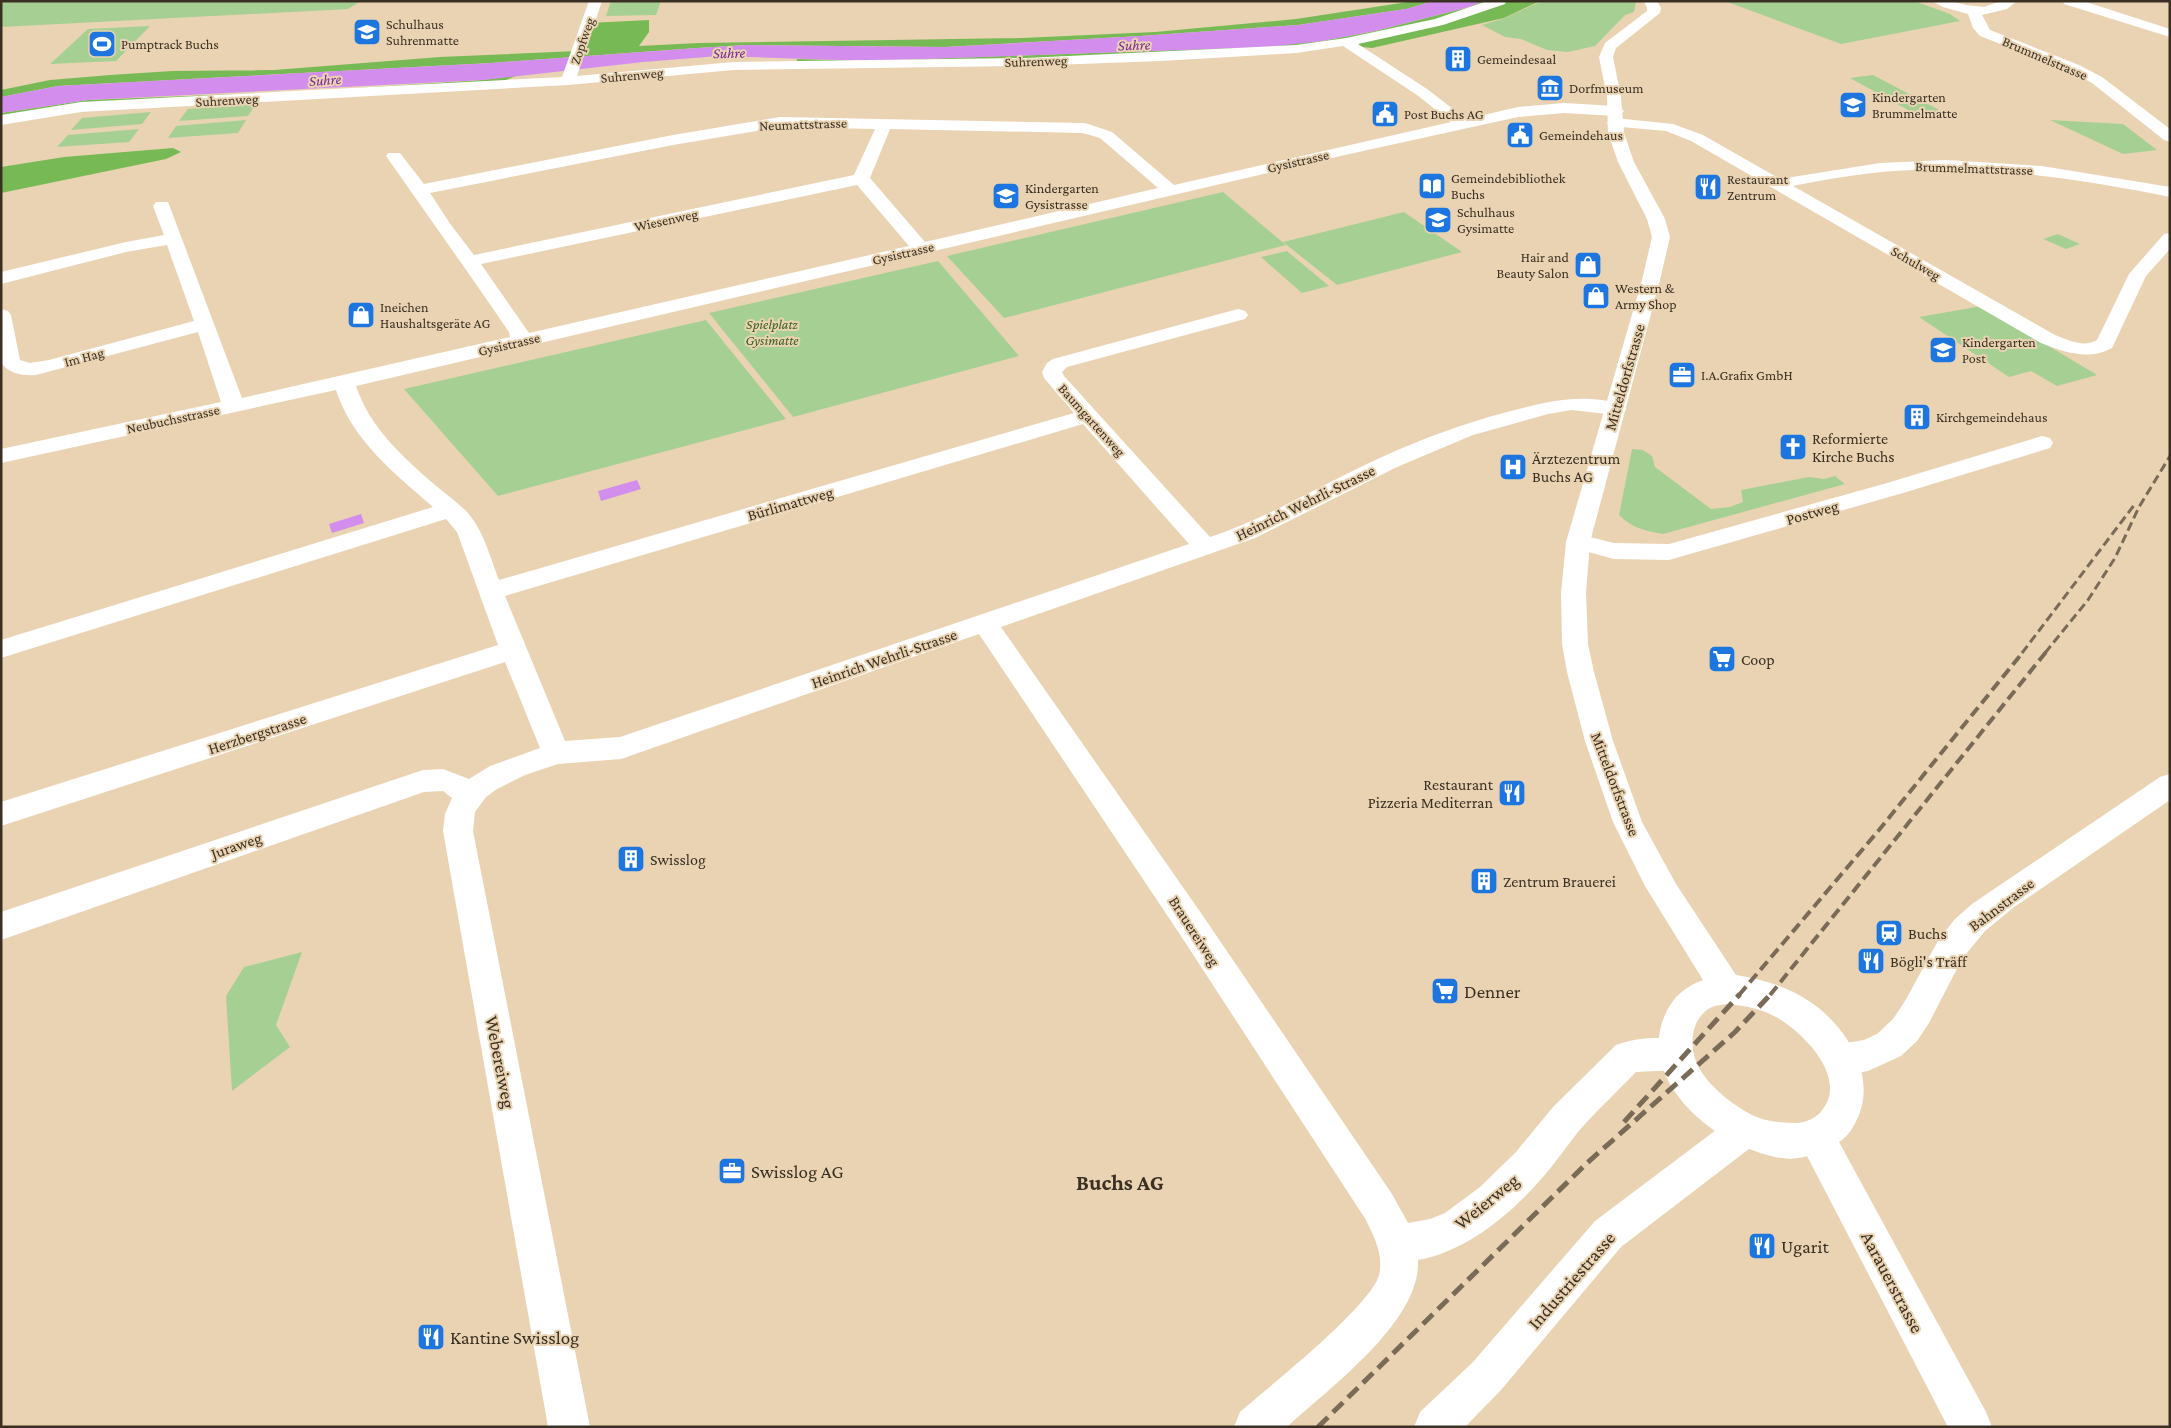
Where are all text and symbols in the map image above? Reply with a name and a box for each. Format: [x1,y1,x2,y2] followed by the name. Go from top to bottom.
[567,15,598,67] street label: Zopfweg
[386,16,459,48] place label: Schulhaus Suhrenmatte
[352,17,382,47] school or university icon: Schulhaus Suhrenmatte
[87,29,117,59] sports icon: Pumptrack Buchs
[2000,33,2090,83] street label: Brummelstrasse
[121,36,219,52] place label: Pumptrack Buchs
[1118,36,1151,54] water label: Suhre
[1443,44,1473,74] building icon: Gemeindesaal
[713,45,746,61] water label: Suhre
[1477,51,1557,67] place label: Gemeindesaal
[1004,52,1068,70] street label: Suhrenweg
[600,64,664,86] street label: Suhrenweg
[308,71,342,89] water label: Suhre
[1535,73,1565,103] museum icon: Dorfmuseum
[1569,80,1643,96] place label: Dorfmuseum
[1872,89,1957,121] place label: Kindergarten Brummelmatte
[195,90,259,110] street label: Suhrenweg
[1838,90,1868,120] school or university icon: Kindergarten Brummelmatte
[1370,99,1400,129] public building icon: Post Buchs AG
[1404,106,1484,122] place label: Post Buchs AG
[759,114,847,134] street label: Neumattstrasse
[1505,120,1535,150] public building icon: Gemeindehaus
[1539,127,1623,143] place label: Gemeindehaus
[1266,146,1330,176] street label: Gysistrasse
[1915,158,2033,178] street label: Brummelmattstrasse
[1451,170,1566,202] place label: Gemeindebibliothek Buchs
[1417,171,1447,201] library icon: Gemeindebibliothek Buchs
[1727,171,1788,203] place label: Restaurant Zentrum
[1693,172,1723,202] restaurant icon: Restaurant Zentrum
[1025,180,1099,212] place label: Kindergarten Gysistrasse
[991,181,1021,211] school or university icon: Kindergarten Gysistrasse
[1457,204,1515,236] place label: Schulhaus Gysimatte
[633,205,700,235] street label: Wiesenweg
[1423,205,1453,235] school or university icon: Schulhaus Gysimatte
[871,238,935,268] street label: Gysistrasse
[1889,243,1944,284] street label: Schulweg
[1496,249,1570,281] place label: Hair and Beauty Salon
[1573,250,1603,280] shop icon: Hair and Beauty Salon
[1615,280,1677,312] place label: Western & Army Shop
[1581,281,1611,311] shop icon: Western & Army Shop
[380,299,491,331] place label: Ineichen Haushaltsgeräte AG
[346,300,376,330] shop icon: Ineichen Haushaltsgeräte AG
[745,316,799,348] park label: Spielplatz Gysimatte
[1601,322,1648,432] street label: Mitteldorfstrasse
[477,329,541,359] street label: Gysistrasse
[1962,334,2036,366] place label: Kindergarten Post
[1928,335,1958,365] school or university icon: Kindergarten Post
[62,344,106,370] street label: Im Hag
[1667,360,1697,390] office icon: I.A.Grafix GmbH
[1701,367,1793,383] place label: I.A.Grafix GmbH
[1055,380,1129,460] street label: Baumgartenweg
[125,401,221,437] street label: Neubuchsstrasse
[1902,402,1932,432] building icon: Kirchgemeindehaus
[1936,409,2048,425] place label: Kirchgemeindehaus
[1812,430,1895,465] place label: Reformierte Kirche Buchs
[1778,432,1808,462] church icon: Reformierte Kirche Buchs
[1532,450,1621,485] place label: Ärztezentrum Buchs AG
[1498,452,1528,482] hospital icon: Ärztezentrum Buchs AG
[1233,461,1378,544] street label: Heinrich Wehrli-Strasse
[745,483,835,525] street label: Bürlimattweg
[1784,497,1841,529] street label: Postweg
[809,626,959,691] street label: Heinrich Wehrli-Strasse
[1707,644,1737,674] supermarket icon: Coop
[1741,651,1775,669] place label: Coop
[206,710,309,758] street label: Herzbergstrasse
[1588,730,1643,838] street label: Mitteldorfstrasse
[1368,776,1494,811] place label: Restaurant Pizzeria Mediterran
[1497,778,1527,808] restaurant icon: Restaurant Pizzeria Mediterran
[207,829,264,864] street label: Juraweg
[616,844,646,874] building icon: Swisslog
[650,851,706,869] place label: Swisslog
[1469,866,1499,896] building icon: Zentrum Brauerei
[1503,873,1616,890] place label: Zentrum Brauerei
[1965,874,2037,934] street label: Bahnstrasse
[1165,893,1224,970] street label: Brauereiweg
[1874,918,1904,948] station icon: Buchs
[1908,925,1947,942] place label: Buchs
[1856,946,1886,976] restaurant icon: Bögli's Träff
[1890,953,1968,971] place label: Bögli's Träff
[1430,976,1460,1006] supermarket icon: Denner
[1464,981,1521,1002] place label: Denner
[481,1014,520,1110] street label: Webereiweg
[717,1156,747,1186] office icon: Swisslog AG
[751,1161,843,1182] place label: Swisslog AG
[1450,1169,1523,1234] street label: Weierweg
[1076,1170,1164,1195] district label: Buchs AG
[1523,1227,1619,1333] street label: Industriestrasse
[1857,1228,1928,1337] street label: Aarauerstrasse
[1747,1231,1777,1261] restaurant icon: Ugarit
[1781,1236,1830,1257] place label: Ugarit
[416,1322,446,1352] restaurant icon: Kantine Swisslog
[450,1327,579,1348] place label: Kantine Swisslog

